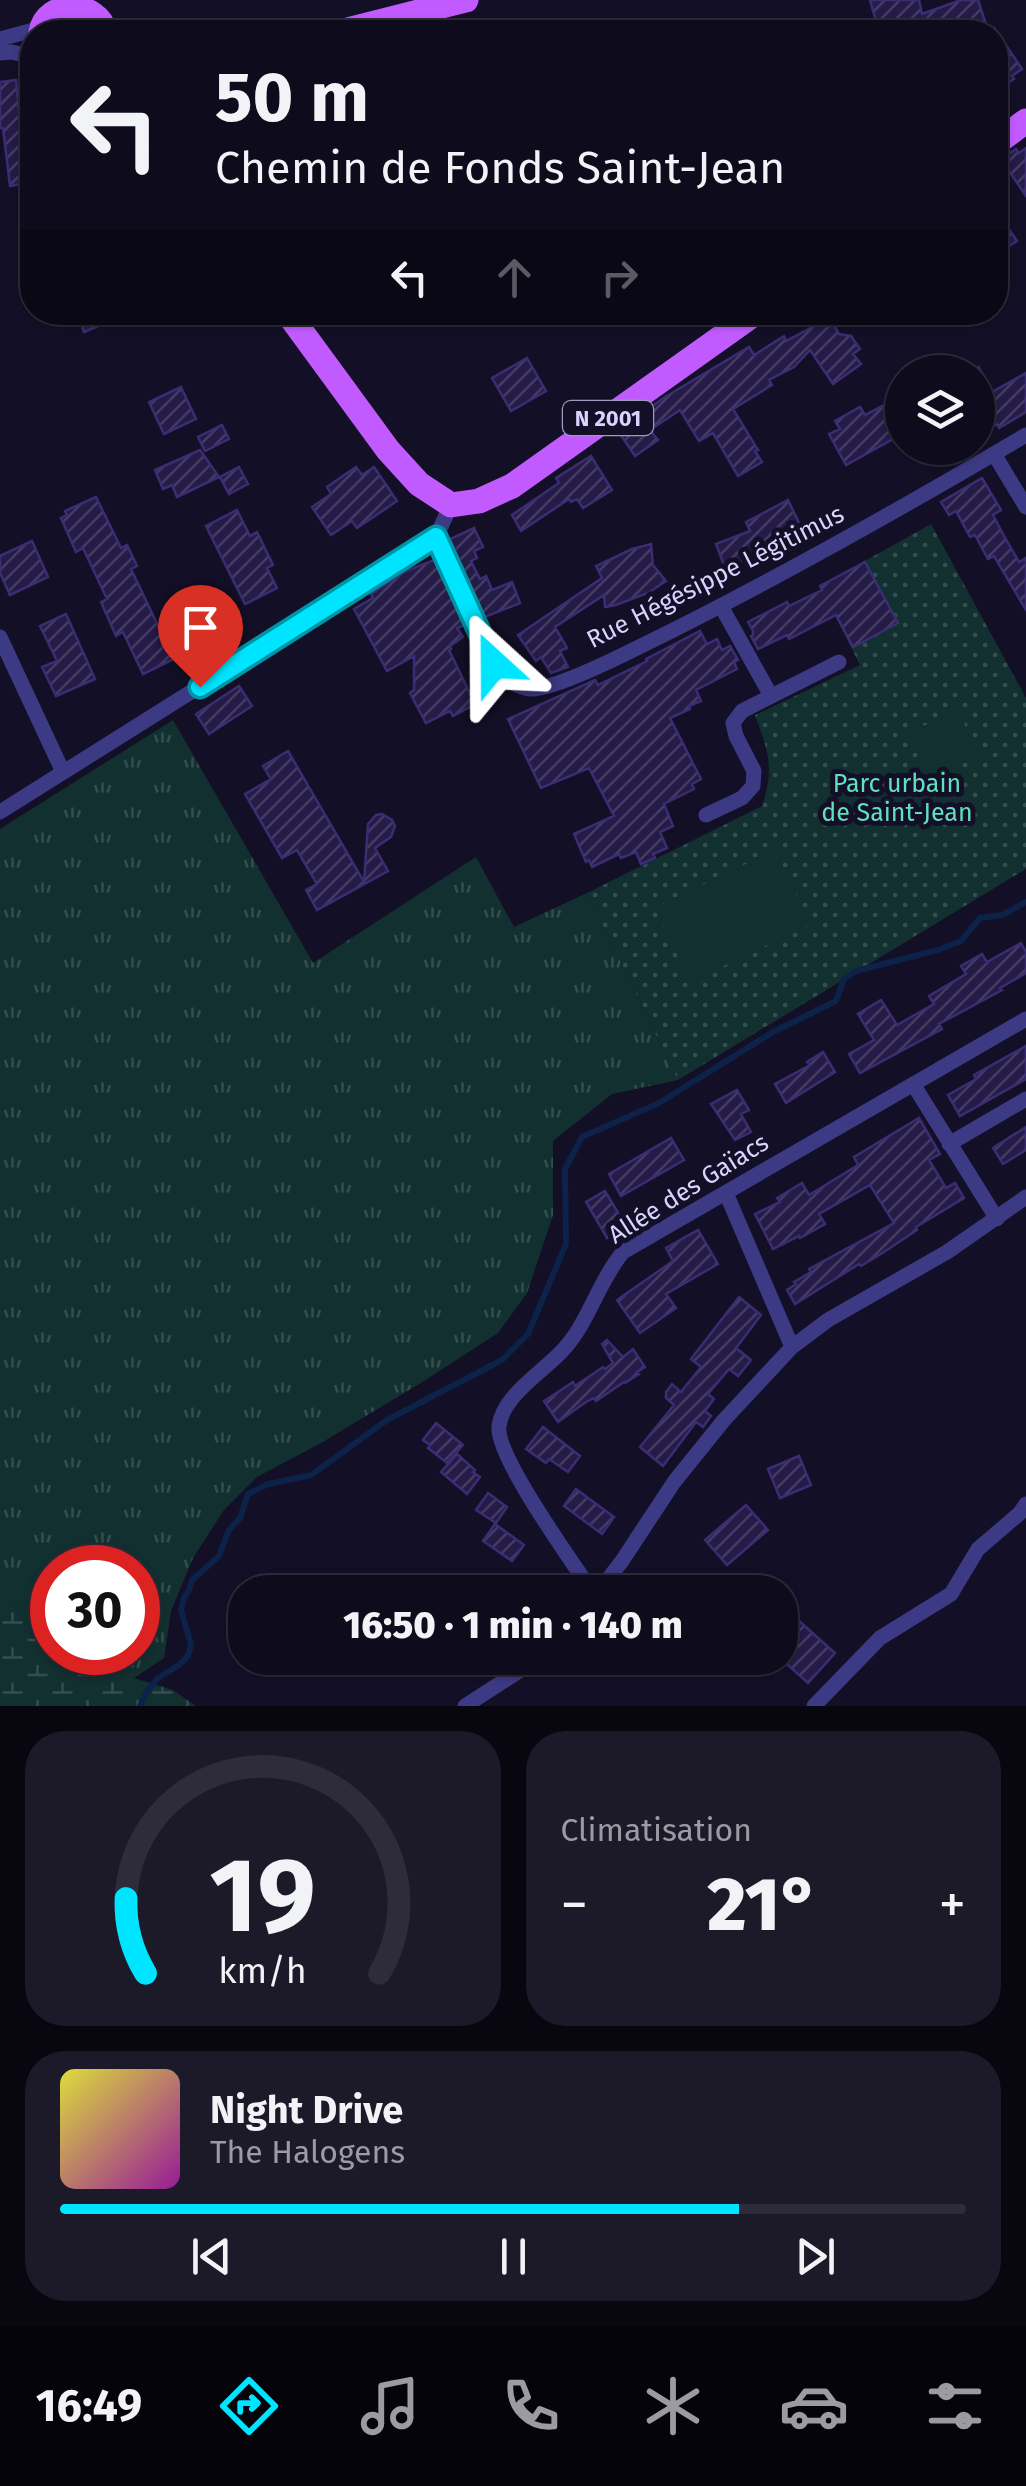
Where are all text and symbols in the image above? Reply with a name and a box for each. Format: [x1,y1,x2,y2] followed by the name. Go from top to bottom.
[215,56,369,140] text: 50 m
[50,60,180,190] icon: left
[215,141,785,195] text: Chemin de Fonds Saint-Jean
[382,250,437,305] icon: left
[487,250,542,305] icon: ahead
[592,250,647,305] icon: right
[885,355,995,465] map controls
[885,355,995,465] button: layers
[563,401,653,435] road number: N 2001
[582,499,849,655] street label: Rue Hégésippe Légitimus
[158,585,243,688] pin
[173,600,228,655] icon: arrive
[442,612,546,716] position arrow
[821,769,973,828] park label: Parc urbain de Saint-Jean
[603,1128,774,1250] street label: Allée des Gaïacs
[30,1545,160,1675] speed limit sign: 30
[343,1602,683,1648] text: 16:50 · 1 min · 140 m
[561,1811,752,1849] text: Climatisation
[210,1834,316,1959] text: 19
[707,1860,819,1950] text: 21°
[561,1872,588,1938] text: −
[939,1872,966,1938] text: +
[219,1950,307,1992] text: km/h
[210,2087,403,2133] text: Night Drive
[210,2133,405,2171] text: The Halogens
[184,2229,239,2284] icon: previous
[486,2229,541,2284] icon: pause
[788,2229,843,2284] icon: next
[214,2371,284,2441] icon: directions
[355,2371,425,2441] icon: music
[496,2371,566,2441] icon: phone
[638,2371,708,2441] icon: climate
[779,2371,849,2441] icon: car
[920,2371,990,2441] icon: filters
[36,2379,142,2433] text: 16:49

